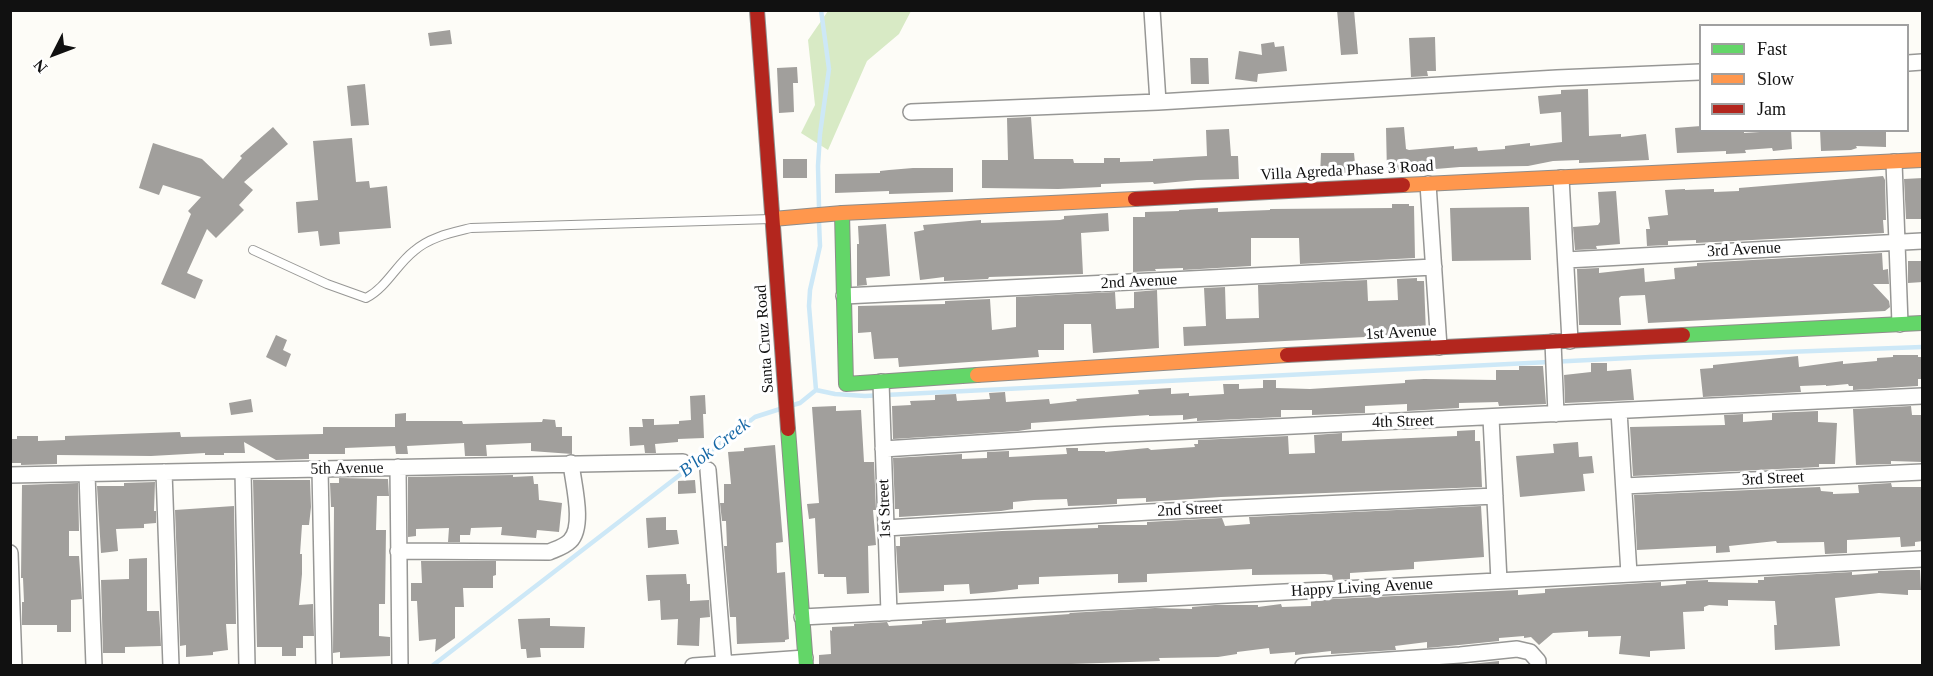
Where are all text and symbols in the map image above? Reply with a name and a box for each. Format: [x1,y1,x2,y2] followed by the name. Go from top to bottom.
[24,24,84,84] north arrow
[1699,24,1909,132] legend
[1757,39,1787,59] text: Fast
[30,56,50,76] text: N
[1757,69,1794,89] text: Slow
[1757,99,1786,119] text: Jam
[1260,157,1434,185] street label: Villa Agreda Phase 3 Road
[1707,238,1781,262] street label: 3rd Avenue
[1100,270,1178,294] street label: 2nd Avenue
[752,284,778,394] street label: Santa Cruz Road
[1365,322,1437,344] street label: 1st Avenue
[1372,411,1434,433] street label: 4th Street
[675,414,755,482] water label: B'lok Creek
[310,459,384,479] street label: 5th Avenue
[1741,468,1805,490] street label: 3rd Street
[874,479,896,539] street label: 1st Street
[1157,499,1223,521] street label: 2nd Street
[1291,575,1433,601] street label: Happy Living Avenue

